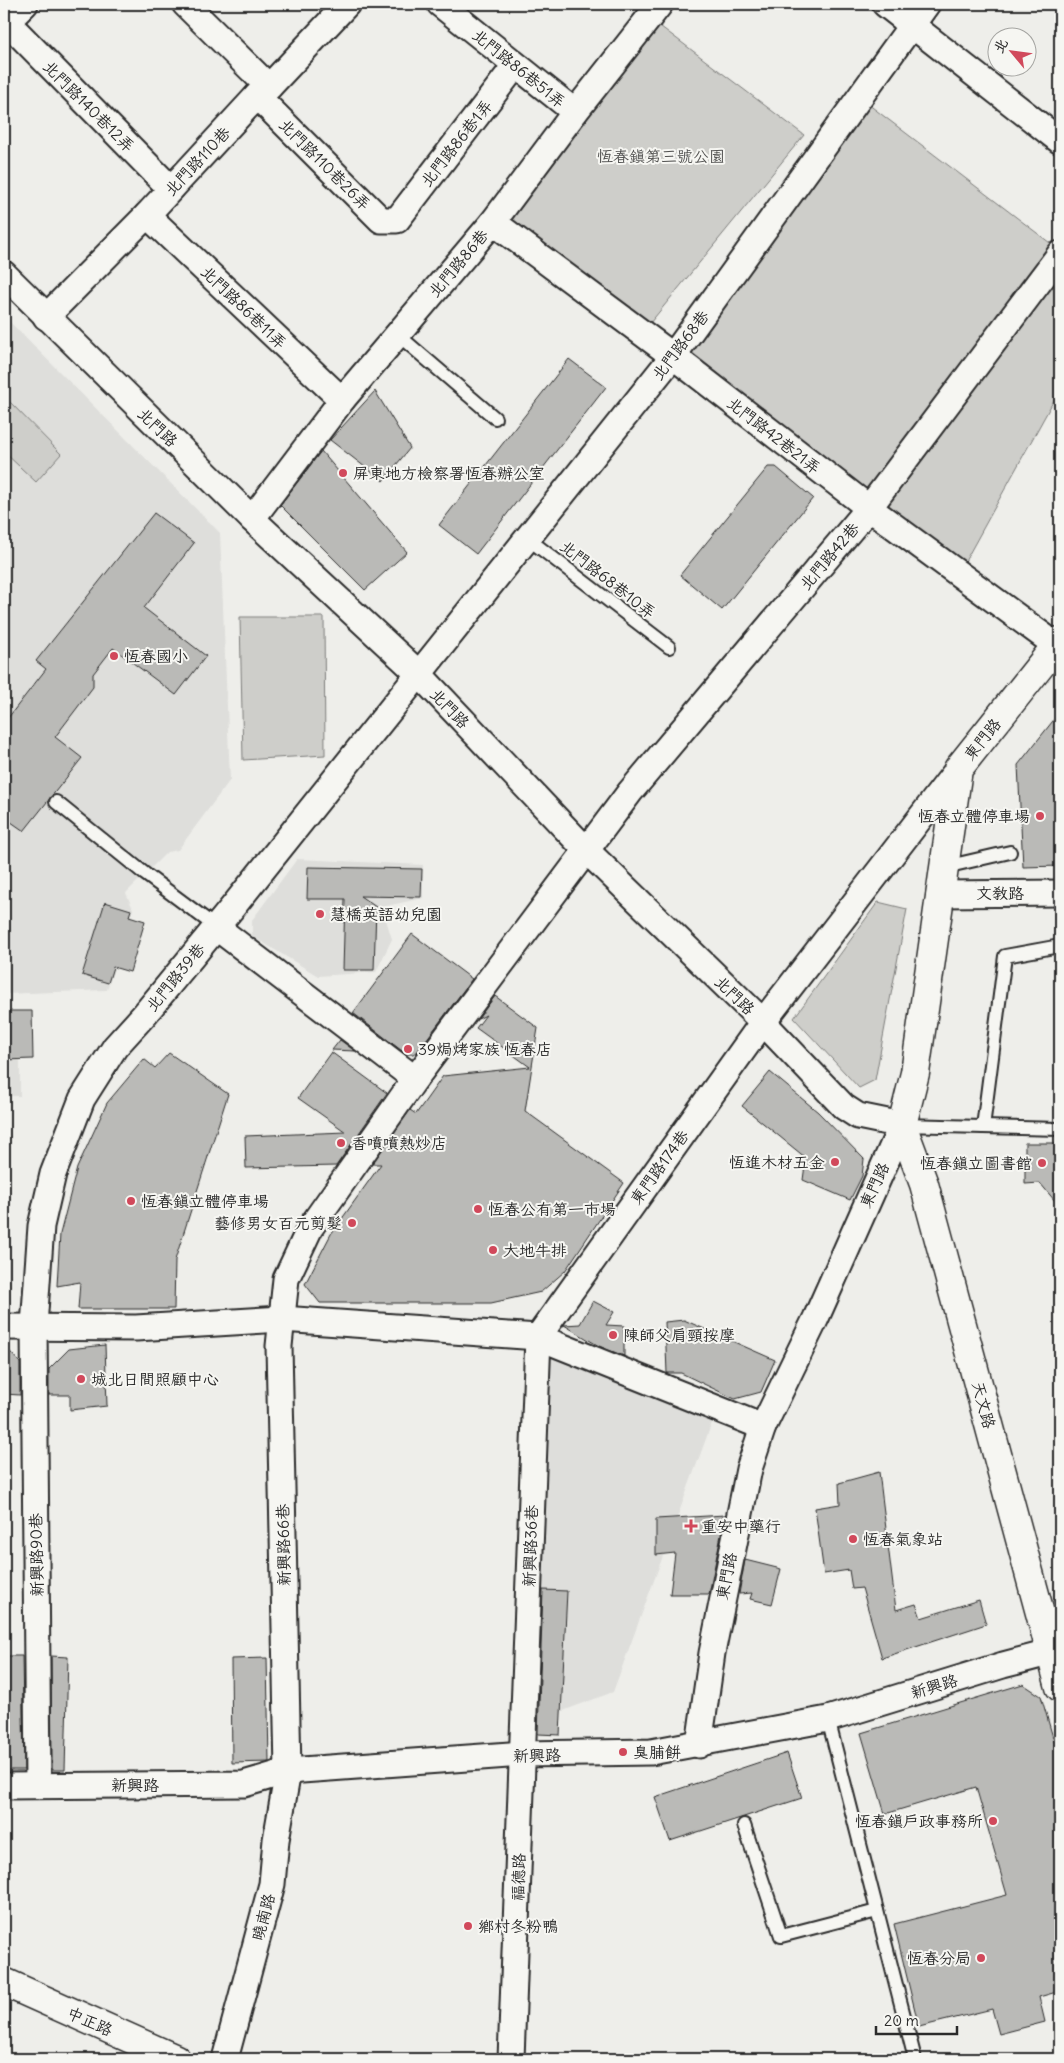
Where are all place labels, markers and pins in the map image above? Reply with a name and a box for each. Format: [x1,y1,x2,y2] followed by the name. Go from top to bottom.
[353,463,545,483] place label: 屏東地方檢察署恆春辦公室
[337,467,349,479] marker: 屏東地方檢察署恆春辦公室
[124,646,188,666] place label: 恆春國小
[108,650,120,662] marker: 恆春國小
[918,806,1030,826] place label: 恆春立體停車場
[1034,810,1046,822] marker: 恆春立體停車場
[330,904,442,924] place label: 慧橋英語幼兒園
[314,908,326,920] marker: 慧橋英語幼兒園
[418,1039,552,1059] place label: 39焗烤家族 恆春店
[402,1043,414,1055] marker: 39焗烤家族 恆春店
[351,1133,447,1153] place label: 香噴噴熱炒店
[335,1137,347,1149] marker: 香噴噴熱炒店
[729,1152,825,1172] place label: 恆進木材五金
[920,1153,1032,1173] place label: 恆春鎮立圖書館
[829,1156,841,1168] marker: 恆進木材五金
[1036,1157,1048,1169] marker: 恆春鎮立圖書館
[141,1191,269,1211] place label: 恆春鎮立體停車場
[125,1195,137,1207] marker: 恆春鎮立體停車場
[488,1199,616,1219] place label: 恆春公有第一市場
[472,1203,484,1215] marker: 恆春公有第一市場
[214,1213,342,1233] place label: 藝修男女百元剪髮
[346,1217,358,1229] marker: 藝修男女百元剪髮
[503,1240,567,1260] place label: 大地牛排
[487,1244,499,1256] marker: 大地牛排
[623,1325,735,1345] place label: 陳師父肩頸按摩
[607,1329,619,1341] marker: 陳師父肩頸按摩
[91,1369,219,1389] place label: 城北日間照顧中心
[75,1373,87,1385] marker: 城北日間照顧中心
[701,1516,781,1536] place label: 重安中藥行
[685,1520,697,1532] marker: 重安中藥行
[863,1529,943,1549] place label: 恆春氣象站
[847,1533,859,1545] marker: 恆春氣象站
[633,1742,681,1762] place label: 臭脯餅
[617,1746,629,1758] marker: 臭脯餅
[855,1811,983,1831] place label: 恆春鎮戶政事務所
[987,1815,999,1827] marker: 恆春鎮戶政事務所
[478,1916,558,1936] place label: 鄉村冬粉鴨
[462,1920,474,1932] marker: 鄉村冬粉鴨
[907,1948,971,1968] place label: 恆春分局
[975,1952,987,1964] marker: 恆春分局

